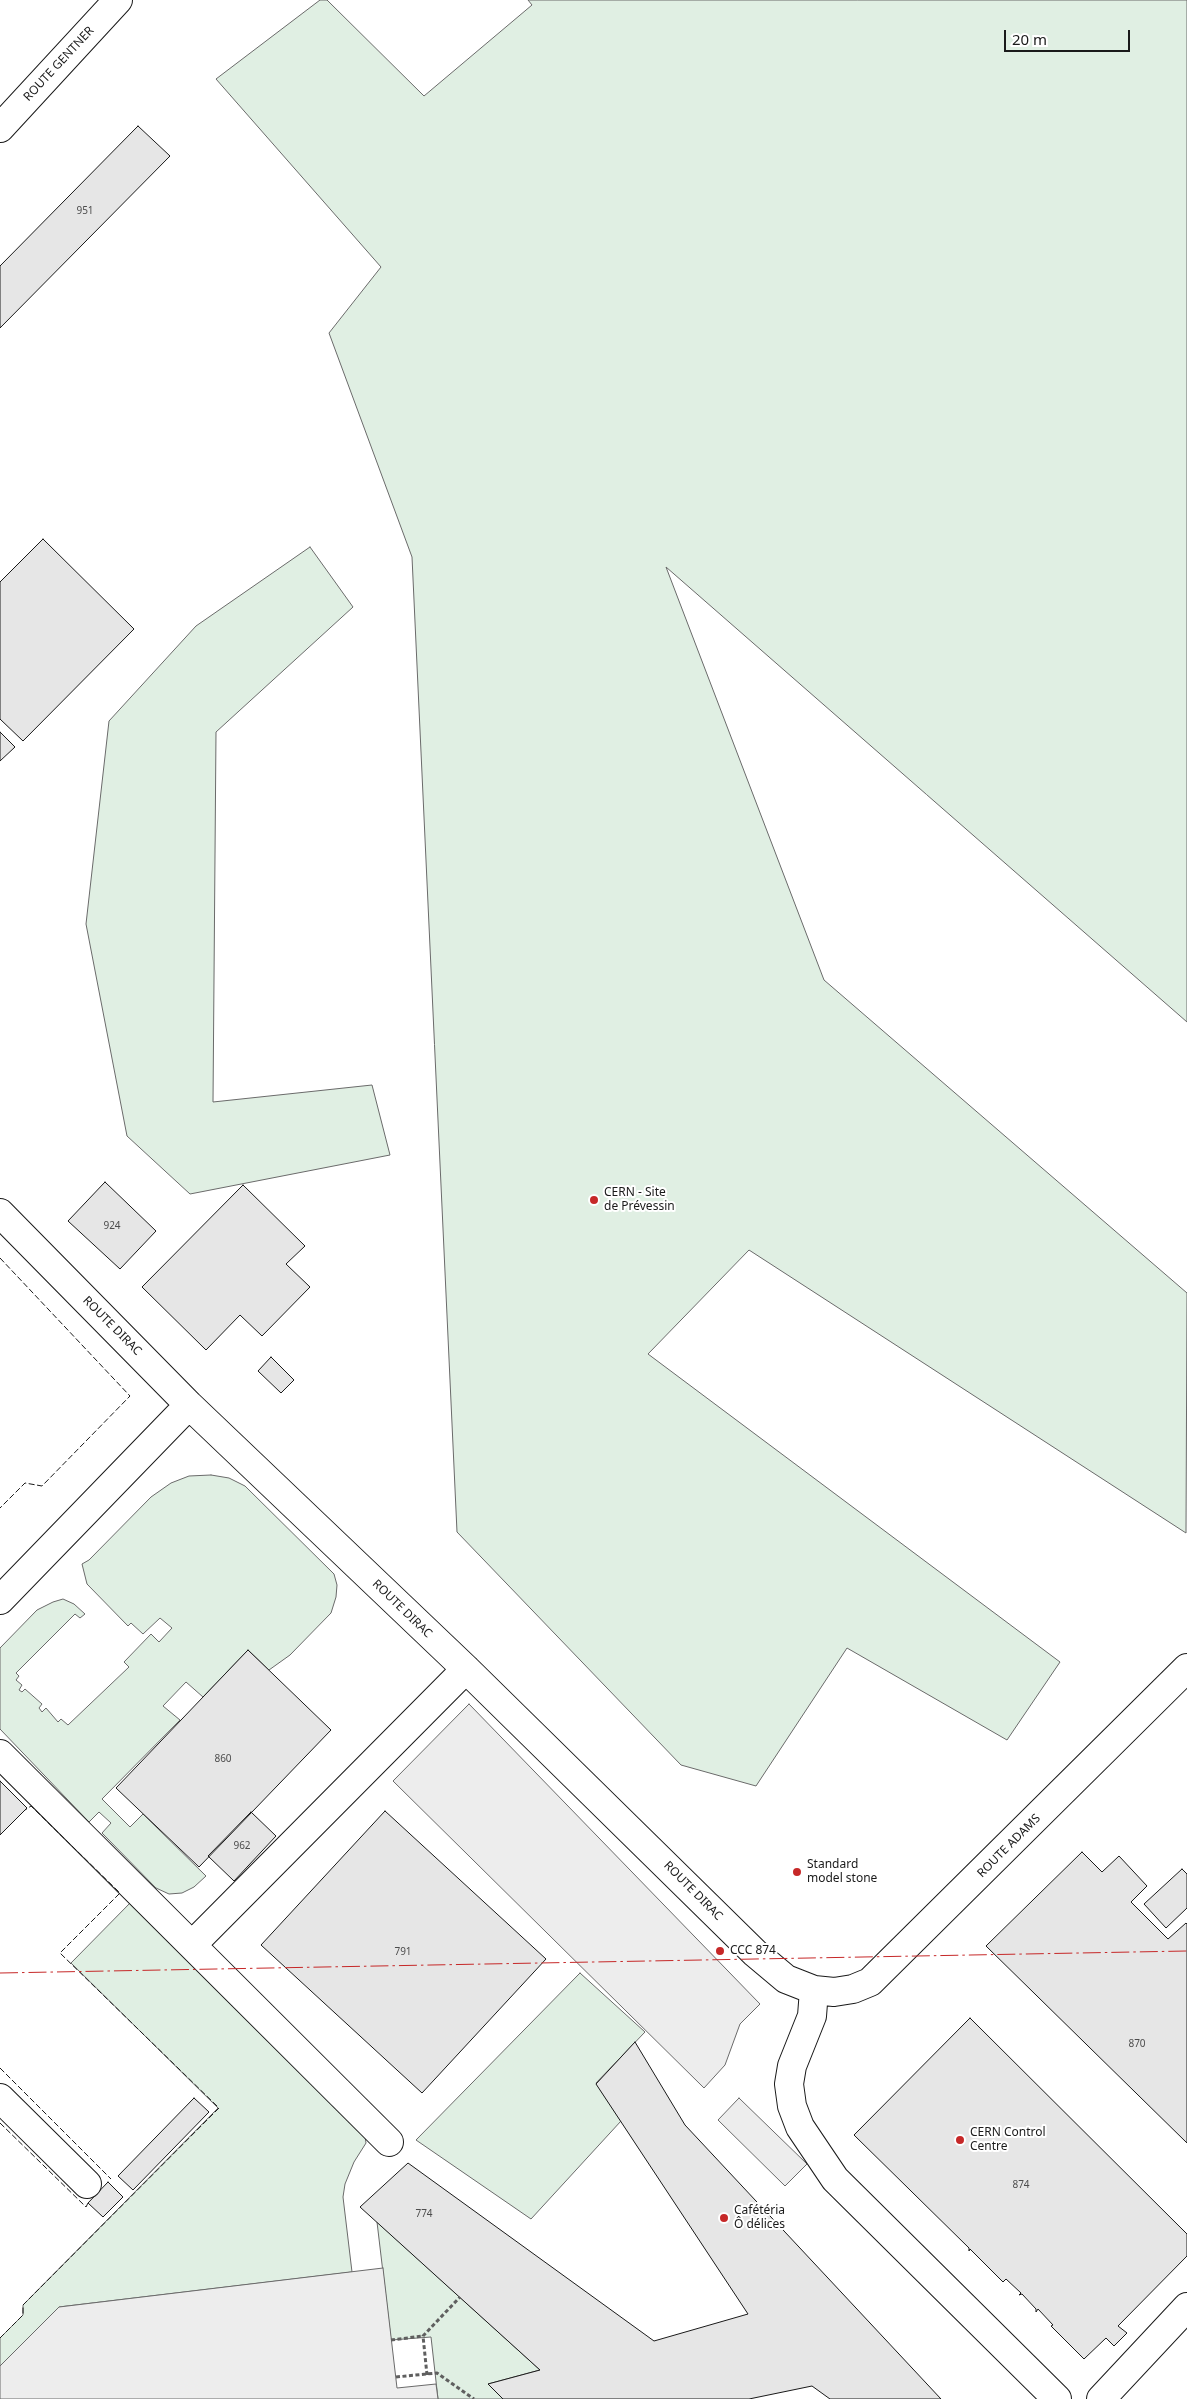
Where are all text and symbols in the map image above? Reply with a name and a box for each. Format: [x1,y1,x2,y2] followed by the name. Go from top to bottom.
[1007,20,1133,52] scale bar
[21,24,97,104] street label: ROUTE GENTNER
[1012,29,1047,49] text: 20 m
[76,205,94,217] house number: 951
[604,1186,675,1214] place label: CERN - Site de Prévessin
[588,1194,600,1206] marker: CERN - Site de Prévessin
[103,1220,121,1232] house number: 924
[80,1294,144,1358] street label: ROUTE DIRAC
[369,1577,435,1641] street label: ROUTE DIRAC
[214,1753,232,1765] house number: 860
[974,1811,1044,1881] street label: ROUTE ADAMS
[233,1840,251,1852] house number: 962
[807,1858,877,1886] place label: Standard model stone
[661,1859,725,1923] street label: ROUTE DIRAC
[791,1866,803,1878] marker: Standard model stone
[730,1944,776,1958] place label: CCC 874
[714,1945,726,1957] marker: CCC 874
[394,1946,412,1958] house number: 791
[1128,2038,1146,2050] house number: 870
[970,2126,1046,2154] place label: CERN Control Centre
[954,2134,966,2146] marker: CERN Control Centre
[1012,2179,1030,2191] house number: 874
[734,2204,785,2232] place label: Cafétéria Ô délices
[415,2208,433,2220] house number: 774
[718,2212,730,2224] marker: Cafétéria Ô délices

